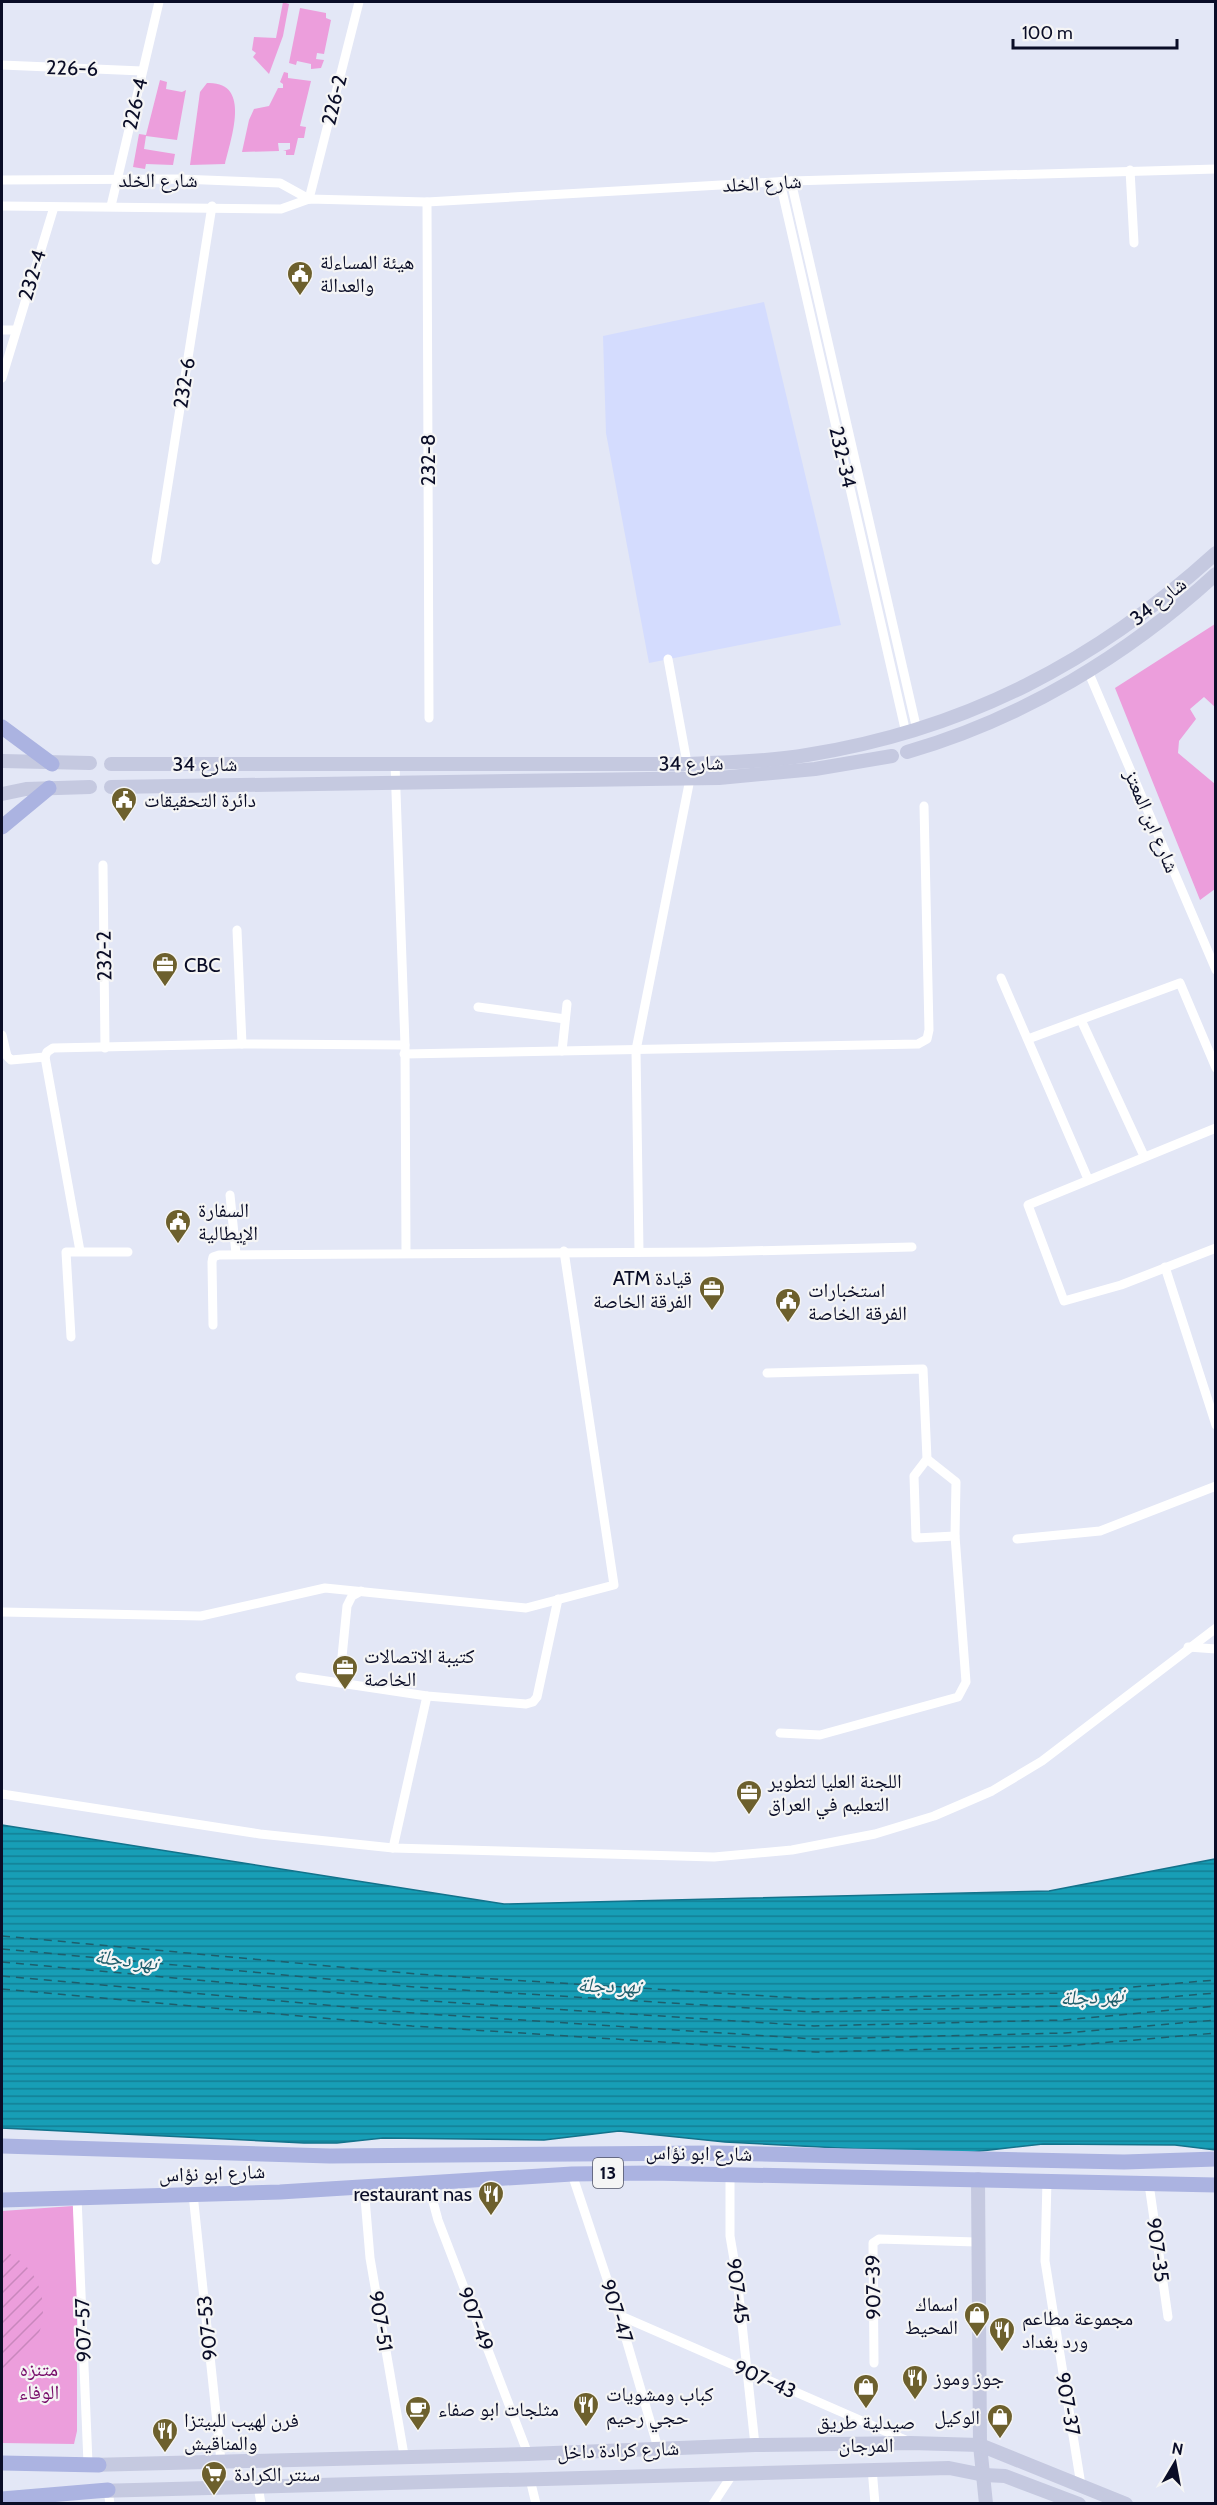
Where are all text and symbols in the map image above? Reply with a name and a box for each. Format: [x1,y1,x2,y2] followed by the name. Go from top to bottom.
[1013,12,1176,50] scale bar
[1022,22,1073,44] text: 100 m
[46,55,98,81] street label: 226-6
[316,72,352,128] street label: 226-2
[117,75,153,132] street label: 226-4
[118,168,198,193] street label: شارع الخلد
[722,169,802,198] street label: شارع الخلد
[13,246,51,303] street label: 232-4
[320,250,414,297] place label: هيئة المساءلة والعدالة
[285,259,315,297] public building icon: هيئة المساءلة والعدالة
[168,356,200,410] street label: 232-6
[824,424,862,490] street label: 232-34
[416,434,440,486] street label: 232-8
[1125,572,1192,631] street label: شارع 34
[658,750,724,777] street label: شارع 34
[173,752,237,777] street label: شارع 34
[1118,765,1184,877] street label: شارع ابن المعتز
[109,785,139,823] public building icon: دائرة التحقيقات
[144,788,256,812] place label: دائرة التحقيقات
[92,931,116,981] street label: 232-2
[150,950,180,988] office icon: CBC
[184,953,221,977] place label: CBC
[198,1198,258,1246] place label: السفارة الإيطالية
[163,1207,193,1245] public building icon: السفارة الإيطالية
[593,1266,692,1313] place label: ATM قيادة الفرقة الخاصة
[697,1274,727,1312] office icon: ATM قيادة الفرقة الخاصة
[808,1278,907,1325] place label: استخبارات الفرقة الخاصة
[773,1286,803,1324] public building icon: استخبارات الفرقة الخاصة
[364,1644,474,1691] place label: كتيبة الاتصالات الخاصة
[330,1653,360,1691] office icon: كتيبة الاتصالات الخاصة
[767,1769,902,1820] place label: اللجنة العليا لتطوير التعليم في العراق
[734,1778,764,1816] office icon: اللجنة العليا لتطوير التعليم في العراق
[93,1943,162,1976] water label: نهر دجلة
[577,1971,645,1999] water label: نهر دجلة
[1060,1982,1128,2010] water label: نهر دجلة
[646,2140,752,2167] street label: شارع ابو نؤاس
[593,2158,623,2188] road number: 13
[158,2159,266,2188] street label: شارع ابو نؤاس
[476,2179,506,2217] restaurant icon: restaurant nas
[354,2182,472,2206] place label: restaurant nas
[1142,2216,1174,2284] street label: 907-35
[860,2254,886,2320] street label: 907-39
[722,2257,754,2325] street label: 907-45
[596,2276,638,2346] street label: 907-47
[453,2284,499,2354] street label: 907-49
[364,2289,398,2353] street label: 907-51
[905,2292,958,2339] place label: اسماك المحيط
[192,2294,222,2362] street label: 907-53
[70,2298,96,2362] street label: 907-57
[962,2300,992,2338] shop icon: اسماك المحيط
[1022,2306,1133,2353] place label: مجموعة مطاعم ورد بغداد
[987,2315,1017,2353] restaurant icon: مجموعة مطاعم ورد بغداد
[730,2355,800,2403] street label: 907-43
[19,2357,59,2404] park label: متنزه الوفاء
[900,2363,930,2401] restaurant icon: جوز وموز
[933,2366,1004,2390] place label: جوز وموز
[1051,2370,1085,2438] street label: 907-37
[851,2372,881,2410] shop icon: صيدلية طريق المرجان
[606,2382,714,2433] place label: كباب ومشويات حجي رحيم
[571,2390,601,2428] restaurant icon: كباب ومشويات حجي رحيم
[403,2394,433,2432] cafe icon: مثلجات ابو صفاء
[438,2397,559,2421] place label: مثلجات ابو صفاء
[985,2402,1015,2440] shop icon: الوكيل
[934,2405,980,2429] place label: الوكيل
[184,2408,299,2455] place label: فرن لهيب للبيتزا والمناقيش
[817,2410,915,2457] place label: صيدلية طريق المرجان
[150,2416,180,2454] restaurant icon: فرن لهيب للبيتزا والمناقيش
[1145,2433,1205,2493] north arrow
[557,2436,680,2465] street label: شارع كرادة داخل
[1170,2438,1185,2459] text: N
[199,2459,229,2497] supermarket icon: سنتر الكرادة
[234,2462,320,2486] place label: سنتر الكرادة

